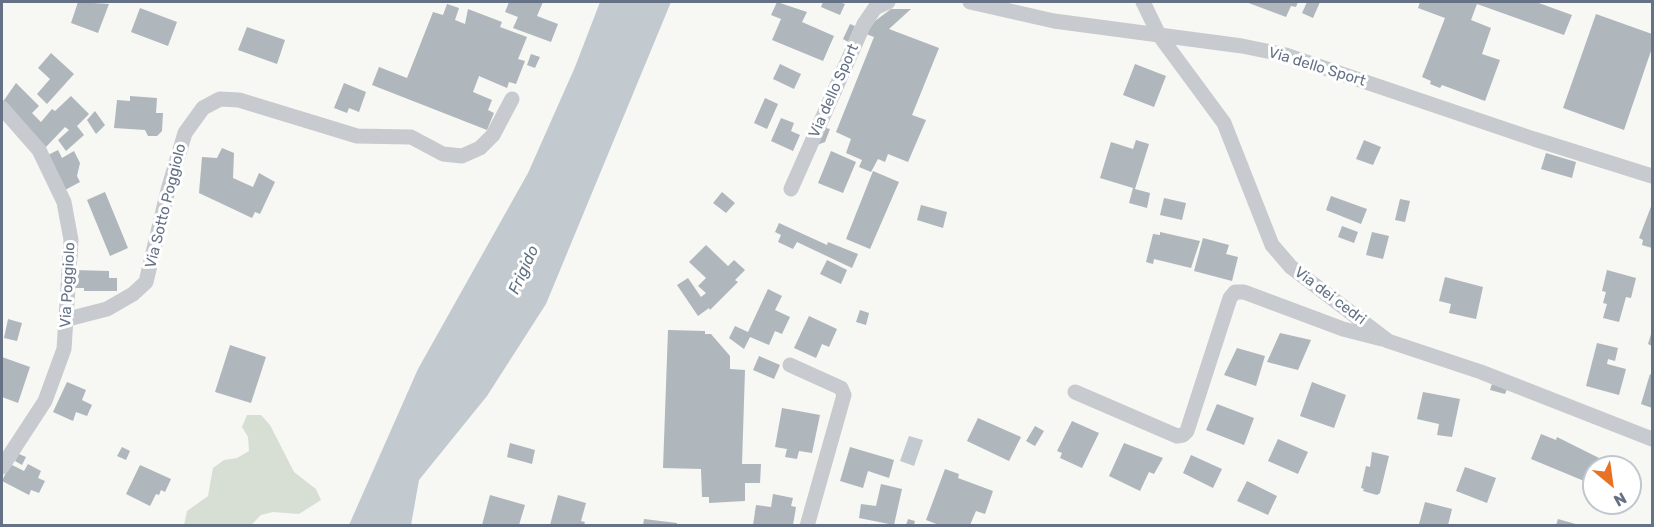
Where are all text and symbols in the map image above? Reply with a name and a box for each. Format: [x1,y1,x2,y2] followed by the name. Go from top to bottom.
[805,41,863,141] street label: Via dello Sport
[1266,44,1368,90] street label: Via dello Sport
[142,142,190,270] street label: Via Sotto Poggiolo
[57,242,79,328] street label: Via Poggiolo
[505,243,543,297] water label: Frigido
[1291,263,1369,329] street label: Via dei cedri
[1582,455,1642,515] north arrow
[1610,488,1630,511] text: N

